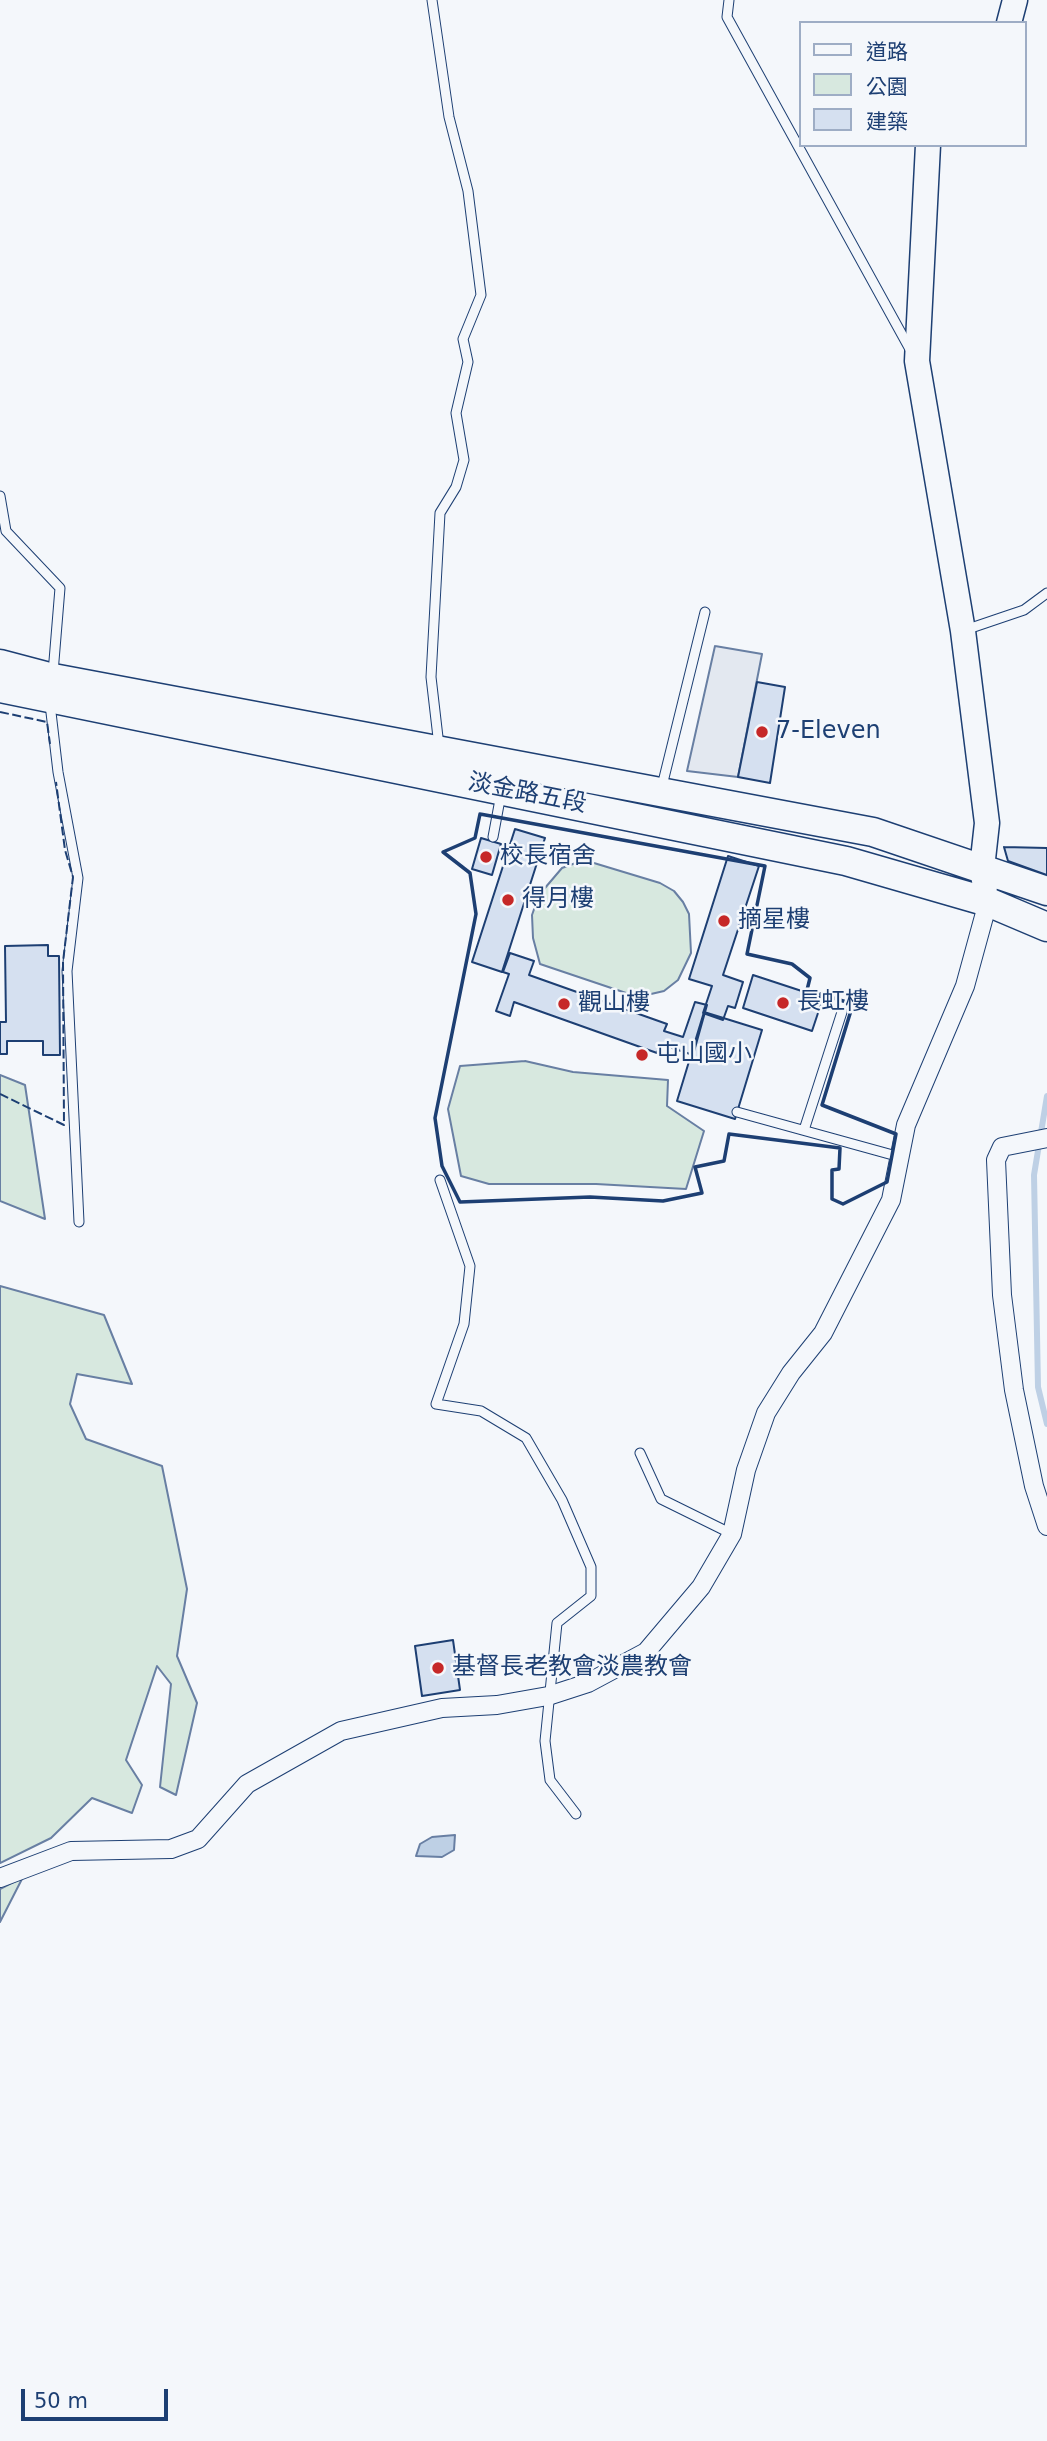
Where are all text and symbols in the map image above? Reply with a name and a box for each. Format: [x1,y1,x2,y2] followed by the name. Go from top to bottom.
[799,21,1026,147] legend
[866,40,908,64] text: 道路
[866,75,908,99] text: 公園
[866,110,908,134] text: 建築
[776,718,881,746] place label: 7-Eleven
[754,724,770,740] marker: 7-Eleven
[465,768,589,820] street label: 淡金路五段
[500,843,596,871] place label: 校長宿舍
[478,849,494,865] marker: 校長宿舍
[522,886,594,914] place label: 得月樓
[500,892,516,908] marker: 得月樓
[738,907,810,935] place label: 摘星樓
[716,913,732,929] marker: 摘星樓
[797,989,869,1017] place label: 長虹樓
[578,990,650,1018] place label: 觀山樓
[775,995,791,1011] marker: 長虹樓
[556,996,572,1012] marker: 觀山樓
[656,1041,752,1069] place label: 屯山國小
[634,1047,650,1063] marker: 屯山國小
[452,1654,692,1682] place label: 基督長老教會淡農教會
[430,1660,446,1676] marker: 基督長老教會淡農教會
[24,2374,172,2418] scale bar
[34,2389,88,2413] text: 50 m

